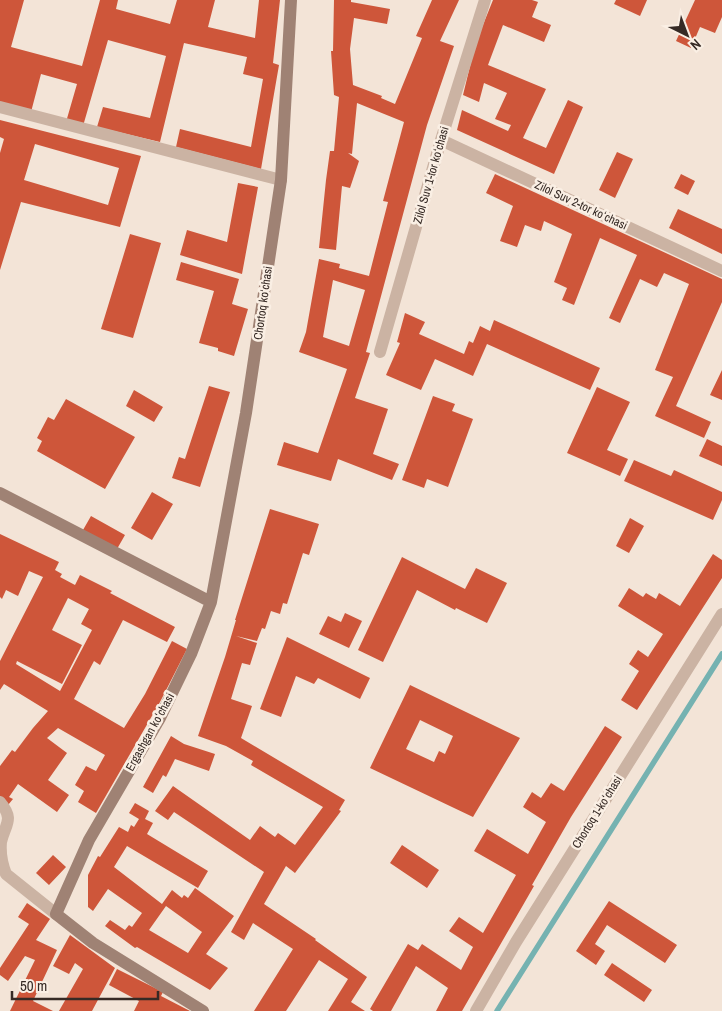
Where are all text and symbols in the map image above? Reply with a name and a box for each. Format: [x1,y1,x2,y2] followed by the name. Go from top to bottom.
[662,10,712,60] north arrow
[687,35,705,54] text: N
[409,124,453,226] street label: Zilol Suv 1-tor koʻchasi
[532,176,630,234] street label: Zilol Suv 2-tor koʻchasi
[250,265,276,341] street label: Chortoq koʻchasi
[122,690,178,774] street label: Ergashgan koʻchasi
[568,773,626,851] street label: Chortoq 1-koʻchasi
[12,968,159,1000] scale bar
[20,975,47,996] text: 50 m

